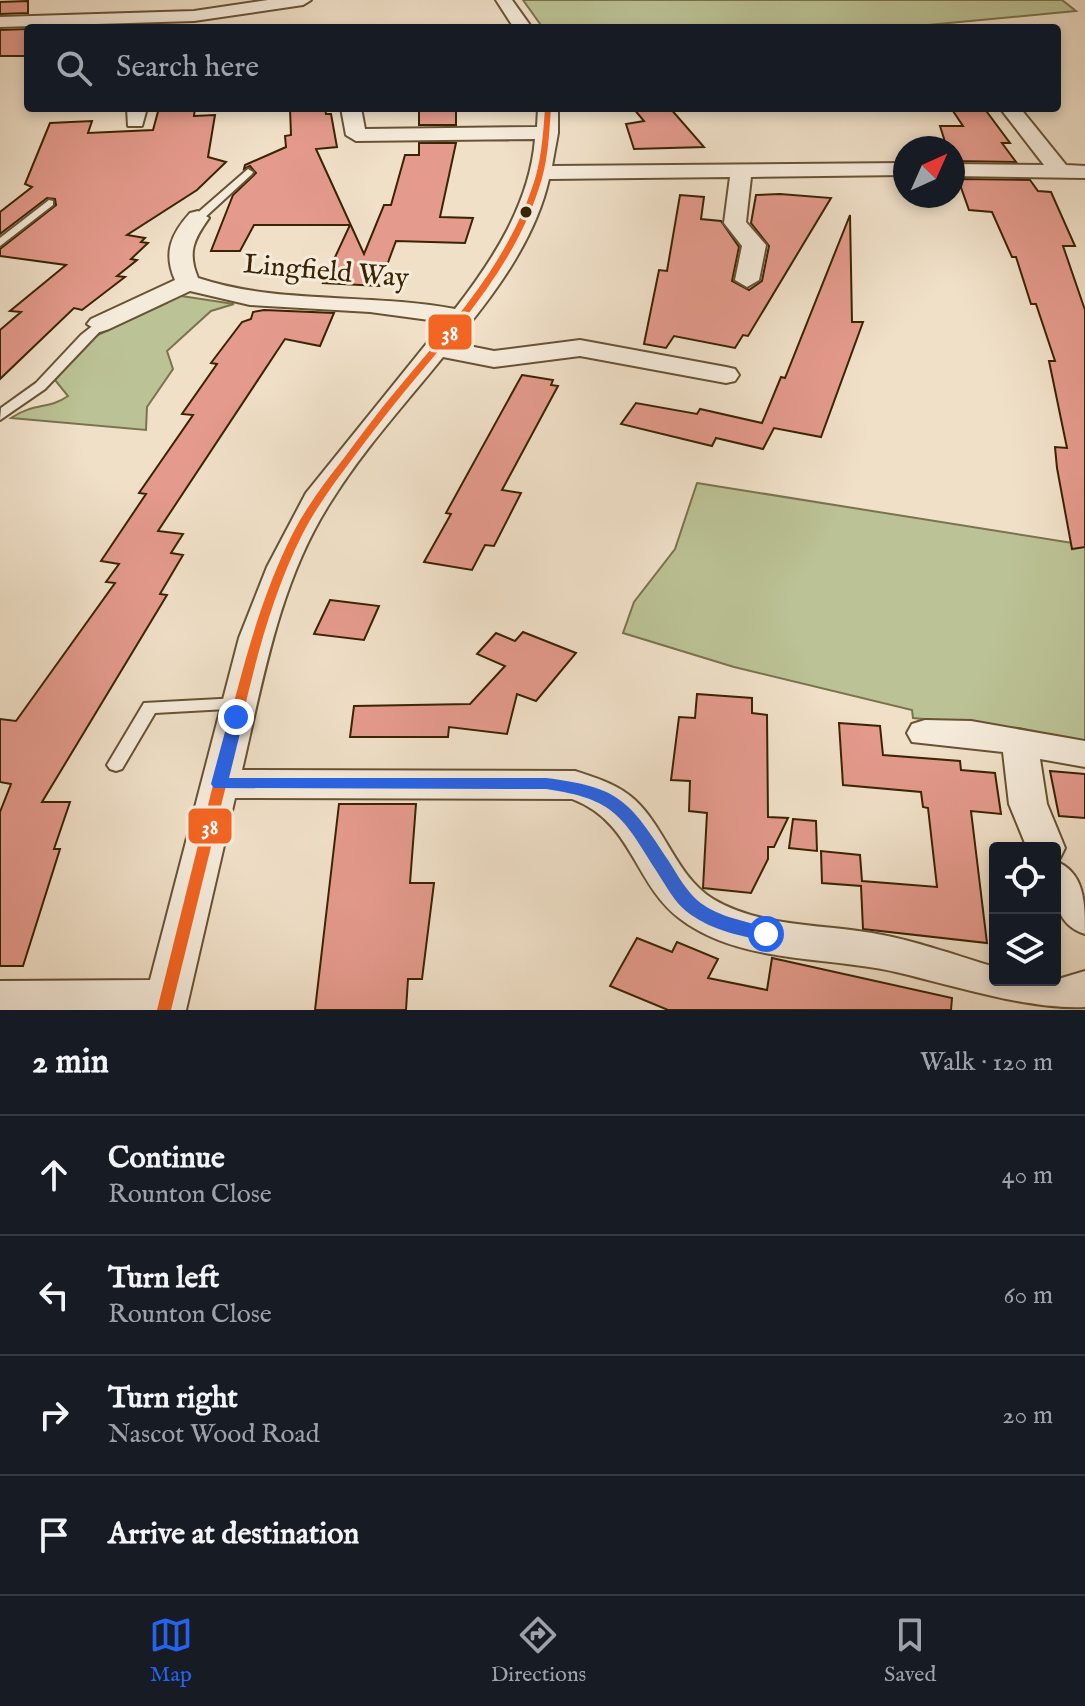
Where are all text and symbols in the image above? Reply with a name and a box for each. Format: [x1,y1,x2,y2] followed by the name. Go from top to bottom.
[24,24,1061,112] search box
[52,46,96,90] icon: search
[116,49,259,87] text: Search here
[893,136,965,208] north arrow
[518,204,534,220] unlabelled marker
[242,247,410,297] street label: Lingfield Way
[427,313,473,351] line badge: 38
[442,320,458,348] text: 38
[218,699,254,735] route end
[187,807,233,845] line badge: 38
[202,814,218,842] text: 38
[989,842,1061,986] map controls
[989,842,1061,914] button: locate
[989,914,1061,986] button: layers
[748,916,784,952] route start
[32,1041,109,1084] text: 2 min
[920,1046,1053,1079] text: Walk · 120 m
[108,1140,225,1178] text: Continue
[32,1153,76,1197] icon: ahead
[1002,1159,1053,1192] text: 40 m
[108,1178,272,1211] text: Rounton Close
[108,1260,219,1298] text: Turn left
[32,1273,76,1317] icon: left
[1004,1279,1053,1312] text: 60 m
[108,1298,272,1331] text: Rounton Close
[108,1380,238,1418] text: Turn right
[32,1393,76,1437] icon: right
[1002,1399,1053,1432] text: 20 m
[108,1418,320,1451] text: Nascot Wood Road
[32,1513,76,1557] icon: arrive
[108,1516,359,1554] text: Arrive at destination
[149,1613,193,1689] tab: Map
[491,1613,586,1689] tab: Directions
[884,1613,936,1689] tab: Saved

